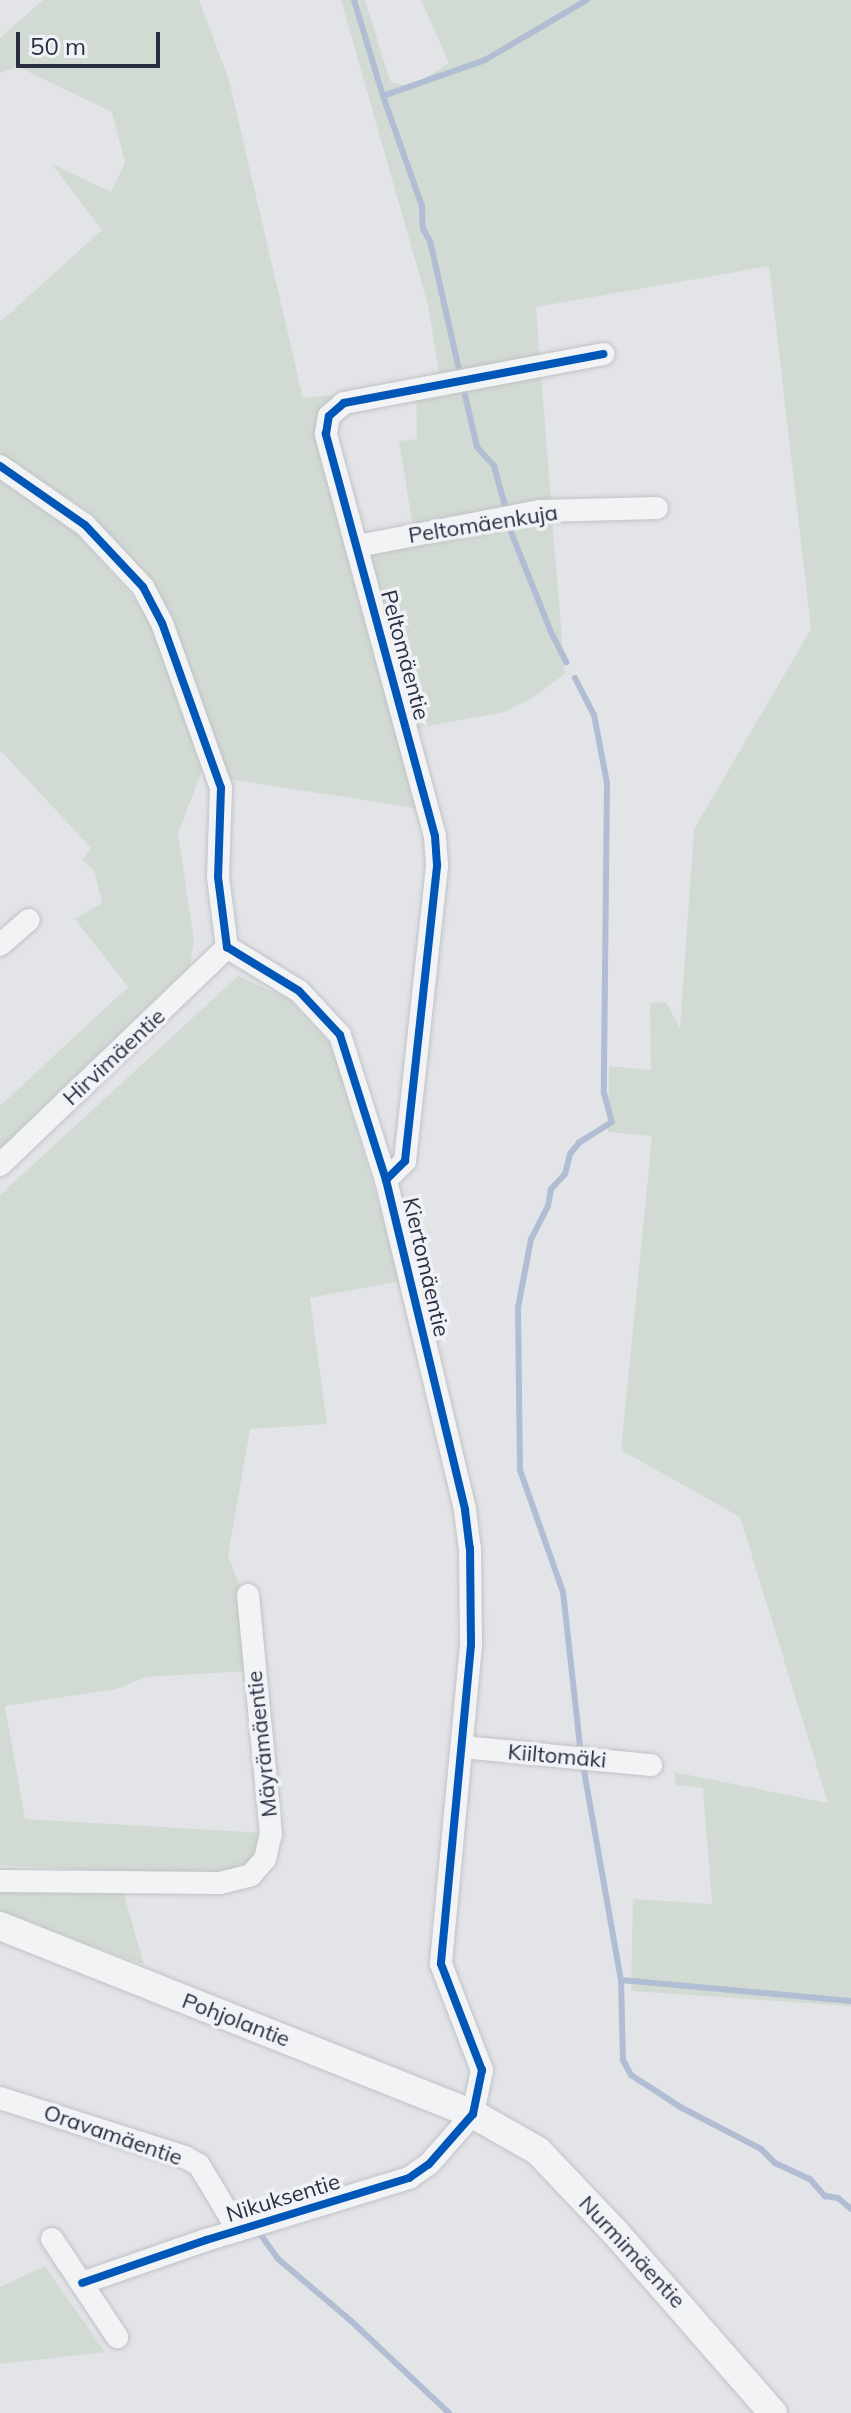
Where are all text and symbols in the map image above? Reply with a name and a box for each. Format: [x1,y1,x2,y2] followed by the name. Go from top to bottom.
[20,16,164,66] scale bar
[30,31,86,61] text: 50 m
[406,499,560,549] street label: Peltomäenkuja
[375,587,435,723] street label: Peltomäentie
[57,1003,171,1111] street label: Hirvimäentie
[397,1195,455,1339] street label: Kiertomäentie
[241,1669,283,1819] street label: Mäyrämäentie
[507,1739,607,1773] street label: Kiiltomäki
[178,1987,294,2053] street label: Pohjolantie
[40,2099,186,2171] street label: Oravamäentie
[223,2168,343,2228] street label: Nikuksentie
[573,2190,691,2314] street label: Nurmimäentie

